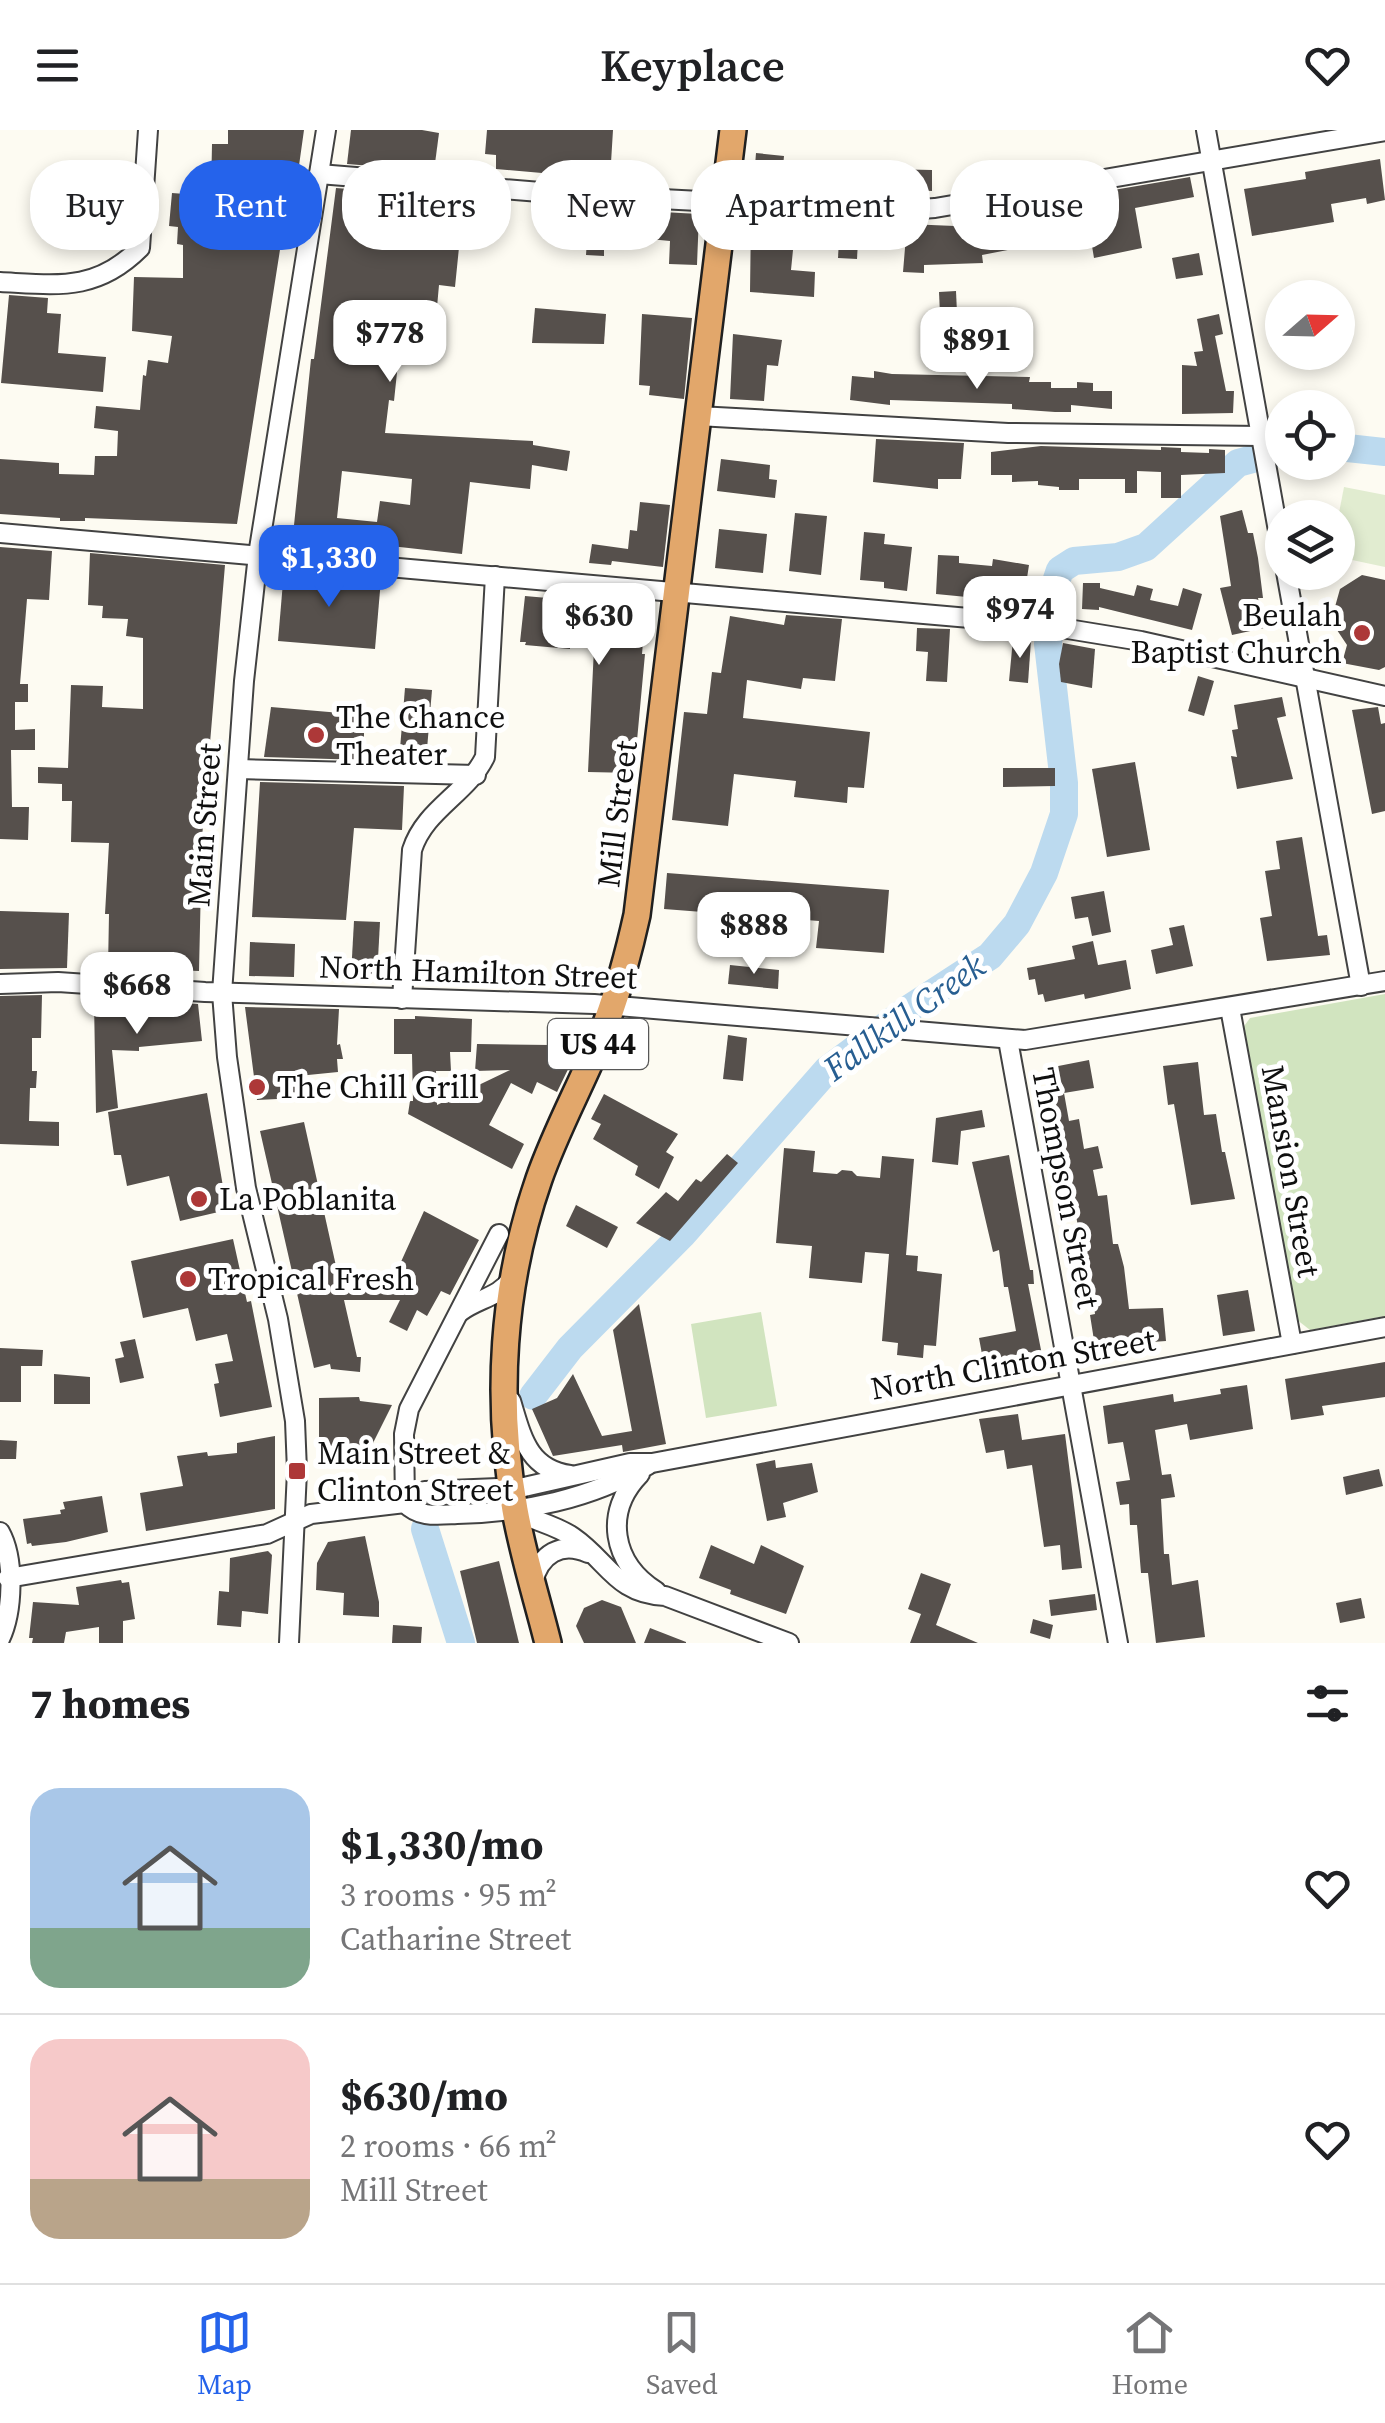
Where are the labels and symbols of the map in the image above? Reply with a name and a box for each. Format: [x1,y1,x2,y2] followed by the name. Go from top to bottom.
[1265,280,1355,370] north arrow
[331,300,449,385] pin: $778
[918,307,1036,392] pin: $891
[248,525,410,610] pin: $1,330
[961,576,1079,661] pin: $974
[540,583,658,668] pin: $630
[1131,593,1342,674] place label: Beulah Baptist Church
[1351,622,1373,644] marker: Beulah Baptist Church
[336,695,505,776] place label: The Chance Theater
[305,724,327,746] marker: The Chance Theater
[586,737,648,890] street label: Mill Street
[176,741,232,908] street label: Main Street
[695,892,813,977] pin: $888
[813,942,995,1093] water label: Fallkill Creek
[318,944,638,1000] street label: North Hamilton Street
[78,952,196,1037] pin: $668
[548,1019,648,1069] road number: US 44
[1251,1062,1331,1281] street label: Mansion Street
[1021,1064,1111,1313] street label: Thompson Street
[277,1065,479,1109] place label: The Chill Grill
[246,1076,268,1098] marker: The Chill Grill
[219,1177,397,1221] place label: La Poblanita
[188,1188,210,1210] marker: La Poblanita
[208,1257,414,1301] place label: Tropical Fresh
[177,1268,199,1290] marker: Tropical Fresh
[867,1317,1159,1411] street label: North Clinton Street
[317,1431,514,1512] place label: Main Street & Clinton Street
[286,1460,308,1482] marker: Main Street & Clinton Street

